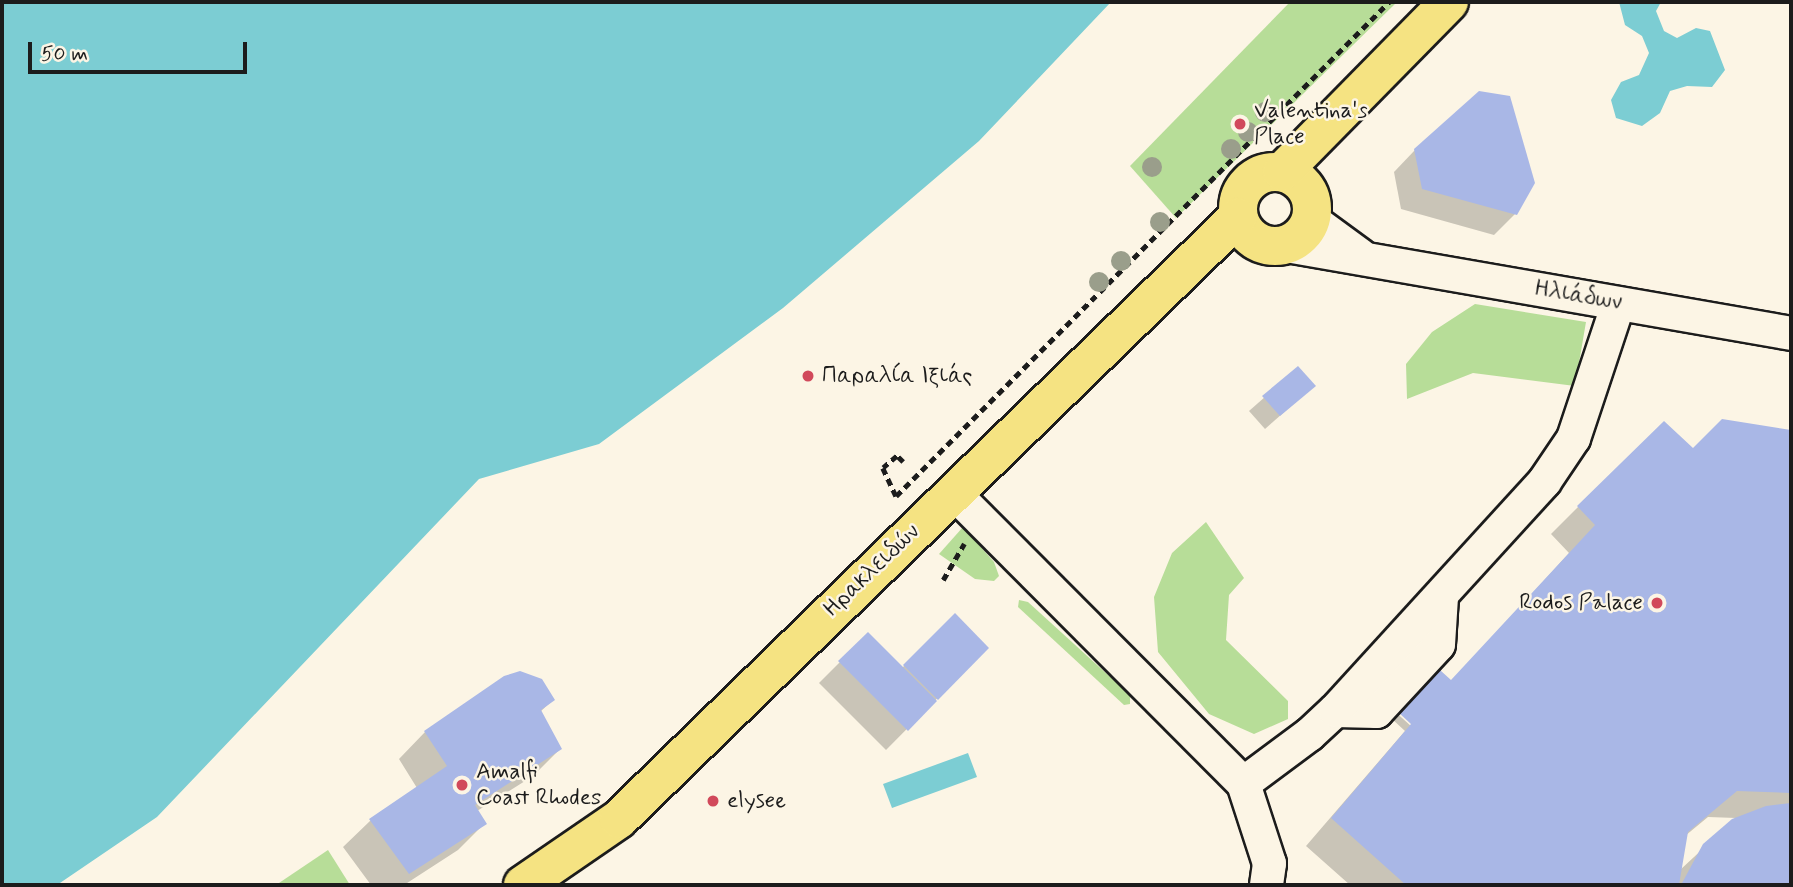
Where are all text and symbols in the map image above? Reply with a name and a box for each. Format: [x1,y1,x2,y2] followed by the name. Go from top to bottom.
[32,28,250,72] scale bar
[41,40,88,68] text: 50 m
[1254,97,1368,151] place label: Valentina's Place
[1232,116,1248,132] marker: Valentina's Place
[1532,275,1624,317] street label: Ηλιάδων
[822,362,972,390] place label: Παραλία Ιξιάς
[800,368,816,384] marker: Παραλία Ιξιάς
[818,518,926,624] street label: Ηρακλειδών
[1522,589,1643,617] place label: Rodos Palace
[1649,595,1665,611] marker: Rodos Palace
[476,758,601,812] place label: Amalfi Coast Rhodes
[454,777,470,793] marker: Amalfi Coast Rhodes
[727,787,786,815] place label: elysee
[705,793,721,809] marker: elysee

